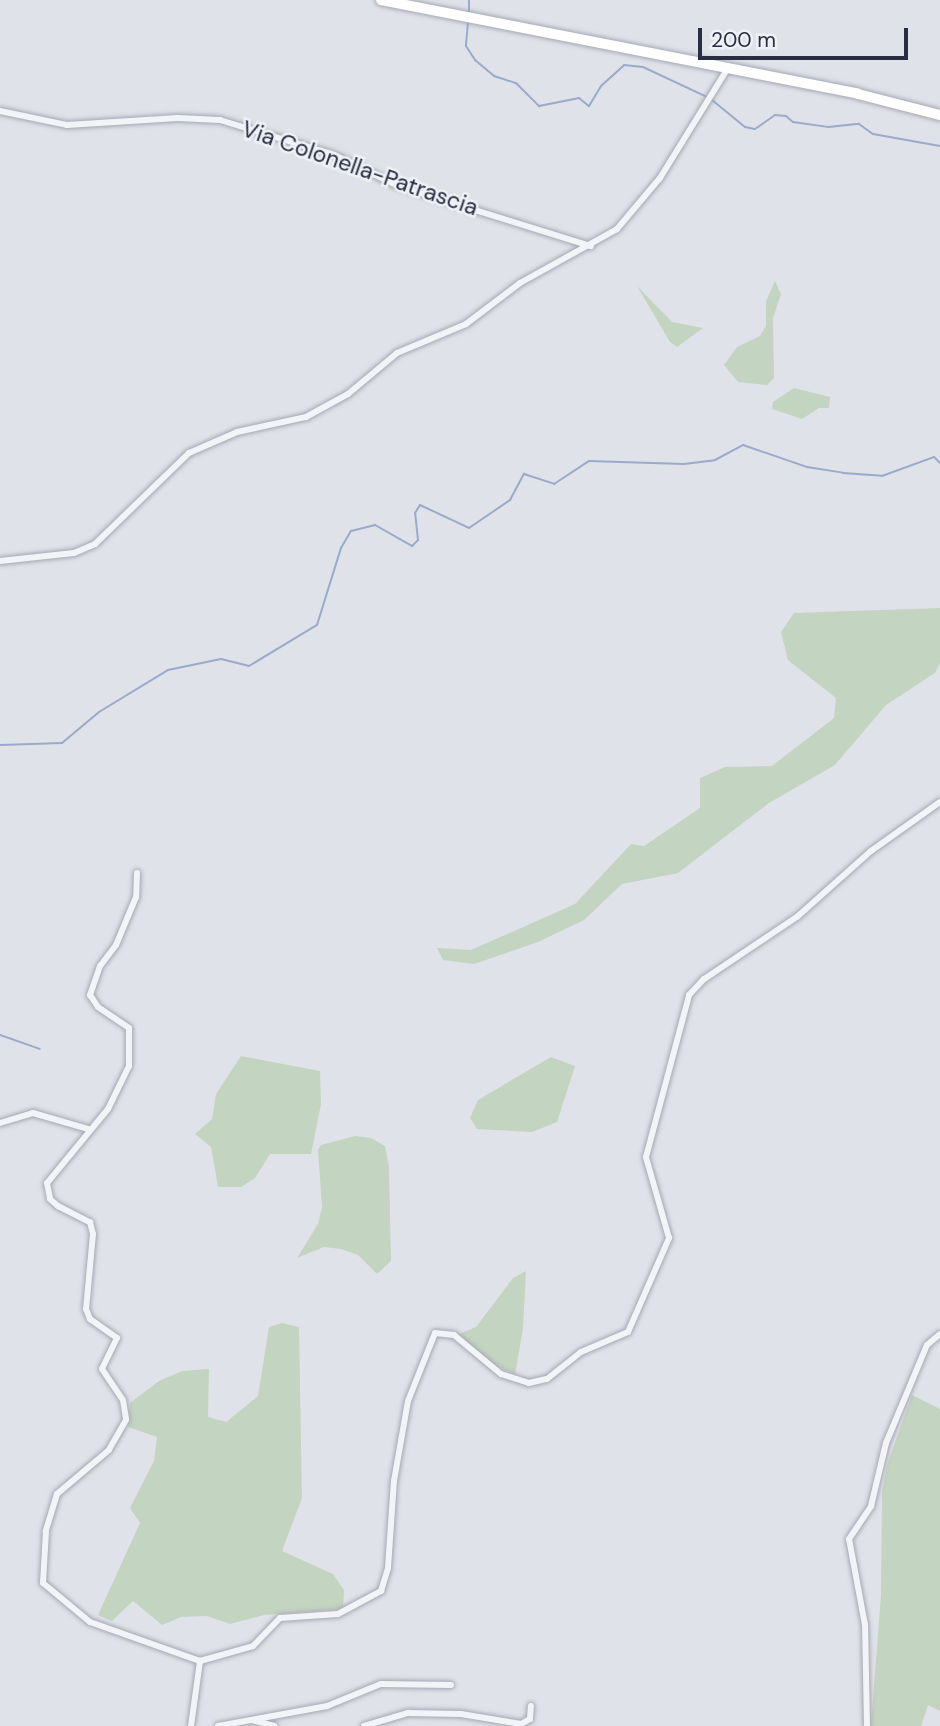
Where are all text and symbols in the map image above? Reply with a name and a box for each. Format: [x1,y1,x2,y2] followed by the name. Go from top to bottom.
[702,14,912,58] scale bar
[711,26,776,54] text: 200 m
[238,115,482,221] street label: Via Colonella-Patrascia

